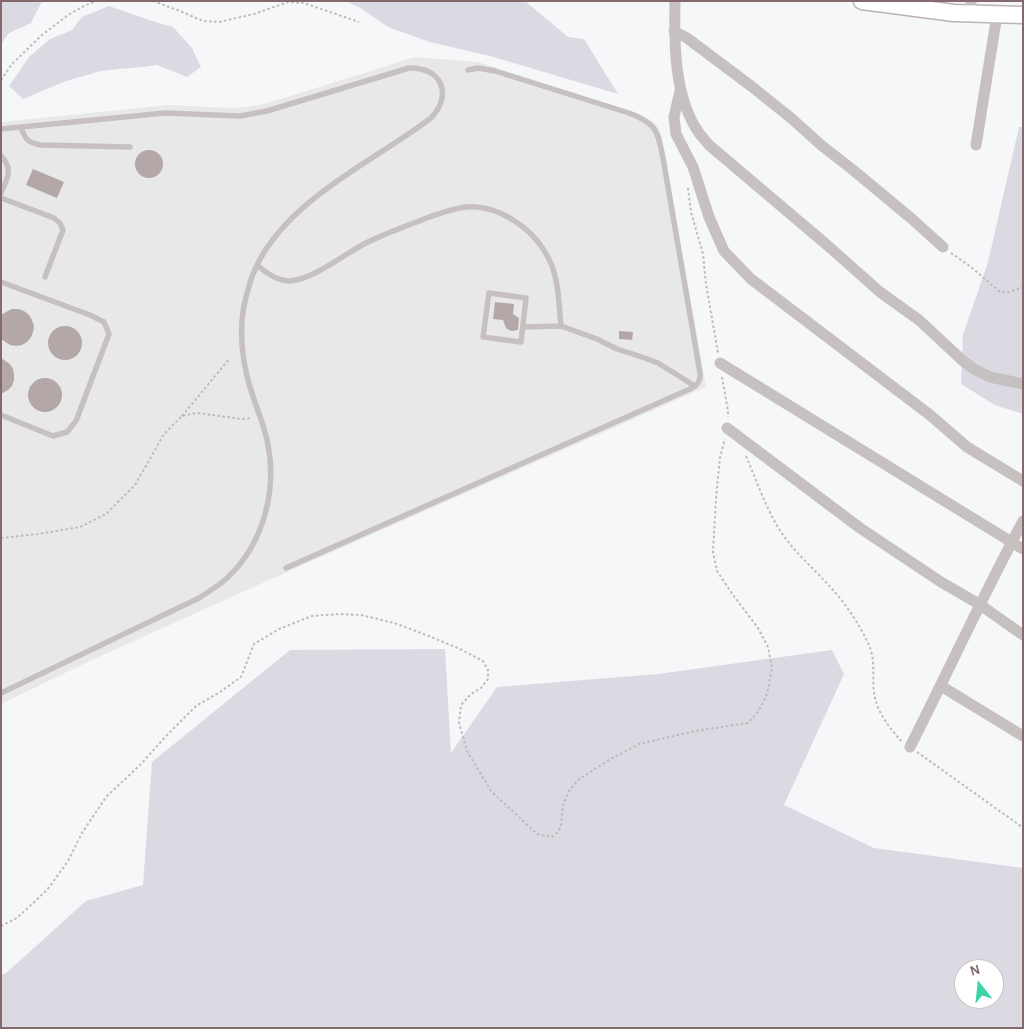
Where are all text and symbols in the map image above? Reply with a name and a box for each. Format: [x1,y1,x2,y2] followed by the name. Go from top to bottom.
[954,959,1004,1009] north arrow
[969,962,982,979] text: N

